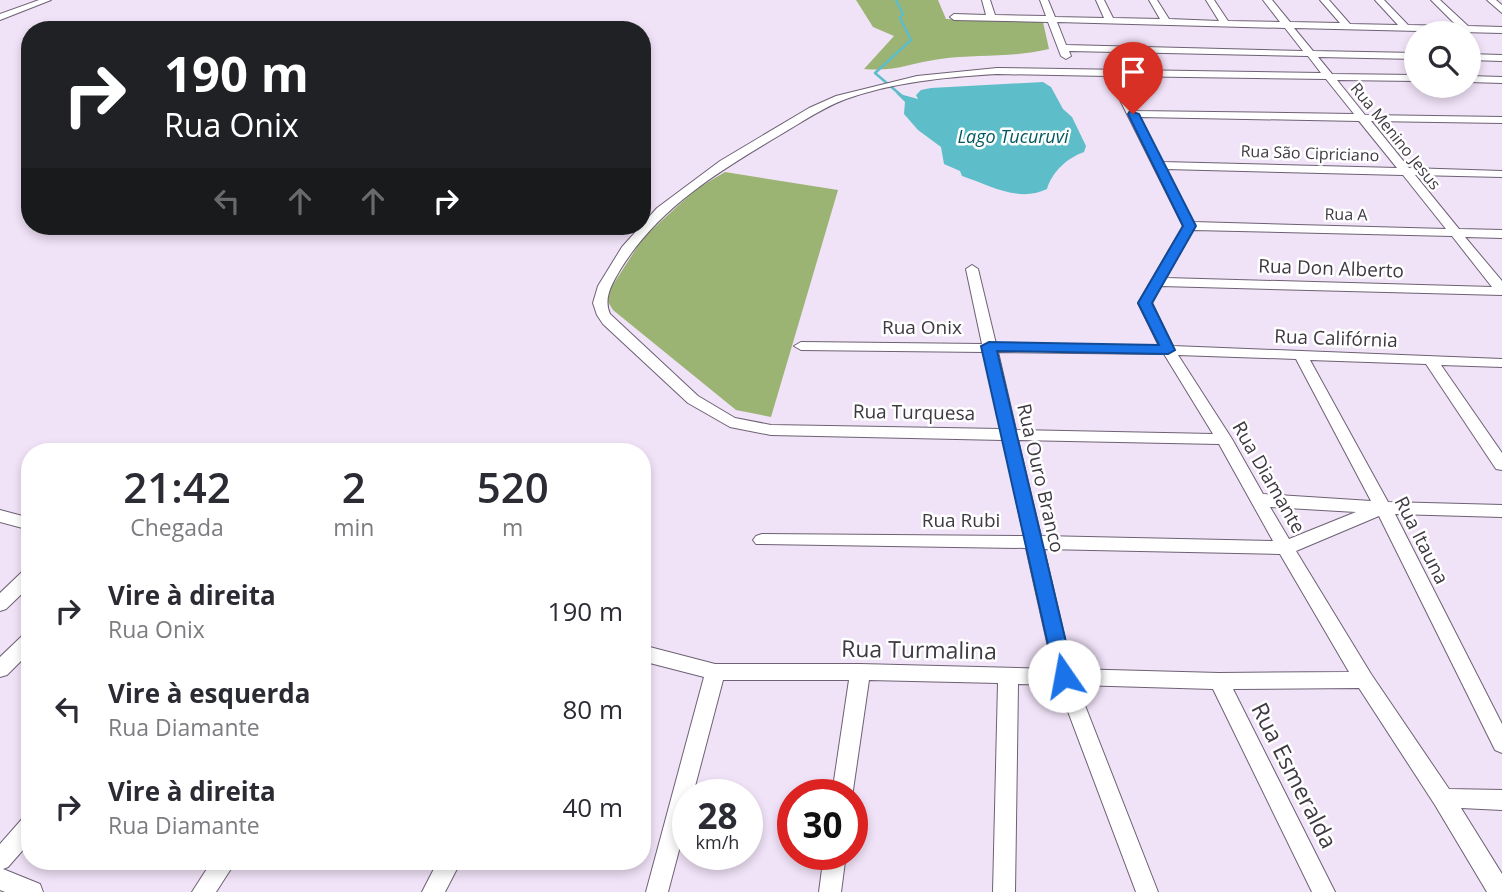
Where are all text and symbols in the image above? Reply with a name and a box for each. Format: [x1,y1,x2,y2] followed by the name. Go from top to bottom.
[1404,21,1481,98] map controls
[1404,21,1481,98] button: search
[164,40,309,106] text: 190 m
[1103,42,1163,114] pin
[49,49,140,140] icon: right
[1114,53,1152,91] icon: arrive
[1346,78,1446,194] street label: Rua Menino Jesus
[164,103,299,146] text: Rua Onix
[957,124,1069,148] water label: Lago Tucuruvi
[1240,140,1380,166] street label: Rua São Cipriciano
[208,182,246,220] icon: left
[281,182,319,220] icon: ahead
[354,182,392,220] icon: ahead
[427,182,465,220] icon: right
[1324,203,1368,225] street label: Rua A
[1258,252,1404,284] street label: Rua Don Alberto
[882,314,962,340] street label: Rua Onix
[1274,323,1398,353] street label: Rua Califórnia
[853,398,975,426] street label: Rua Turquesa
[1011,401,1071,555] street label: Rua Ouro Branco
[1226,416,1312,538] street label: Rua Diamante
[123,458,231,515] text: 21:42
[342,458,366,515] text: 2
[477,458,549,515] text: 520
[1389,492,1455,588] street label: Rua Itauna
[922,507,1000,533] street label: Rua Rubi
[130,511,224,543] text: Chegada
[333,511,374,543] text: min
[502,511,523,543] text: m
[108,577,276,613] text: Vire à direita
[49,592,87,630] icon: right
[548,593,623,629] text: 190 m
[108,613,205,645] text: Rua Onix
[841,632,997,666] street label: Rua Turmalina
[1027,639,1101,713] position arrow
[108,675,310,711] text: Vire à esquerda
[49,690,87,728] icon: left
[562,691,623,727] text: 80 m
[1244,697,1346,853] street label: Rua Esmeralda
[108,711,260,743] text: Rua Diamante
[108,773,276,809] text: Vire à direita
[777,779,868,870] speed limit sign: 30
[49,788,87,826] icon: right
[562,789,623,825] text: 40 m
[697,792,738,839] text: 28
[108,809,260,841] text: Rua Diamante
[696,830,739,854] text: km/h

